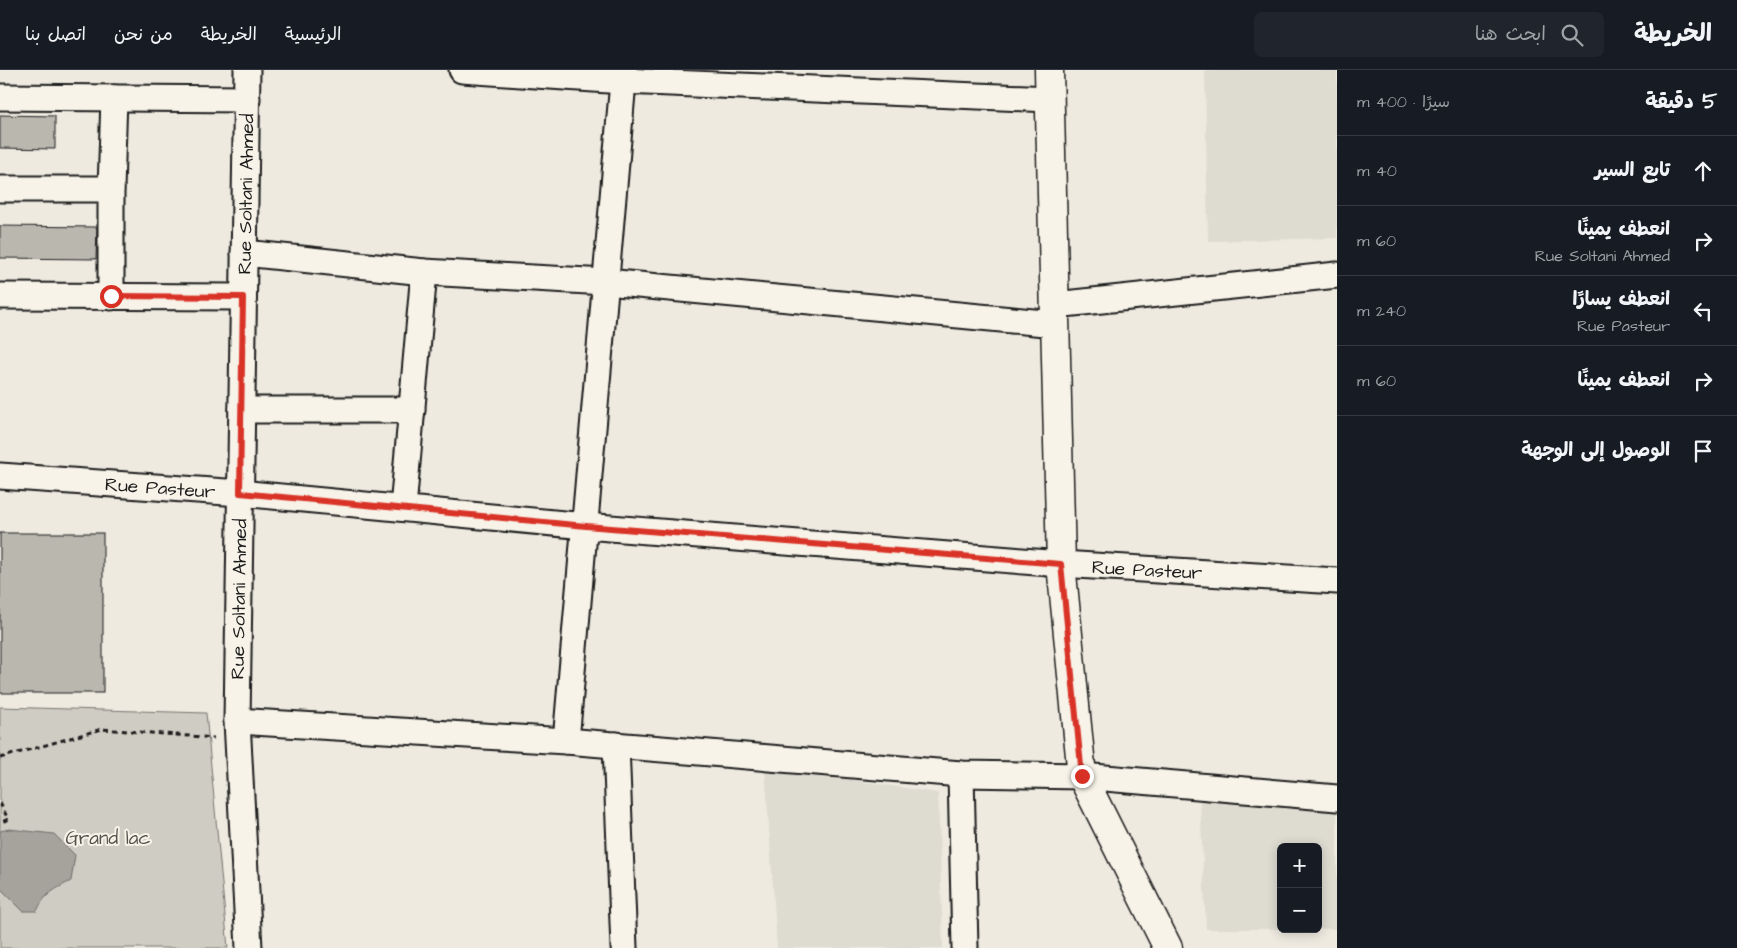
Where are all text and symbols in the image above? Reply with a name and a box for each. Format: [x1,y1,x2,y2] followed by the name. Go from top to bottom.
[1254,12,1604,57] search box
[1634,17,1712,51] text: الخريطة
[1475,21,1546,48] text: ابحث هنا
[1558,21,1586,49] icon: search
[25,22,86,47] text: اتصل بنا
[114,22,173,47] text: من نحن
[201,22,257,47] text: الخريطة
[285,22,341,47] text: الرئيسية
[1645,87,1717,116] text: 5 دقيقة
[1357,91,1450,113] text: سيرًا · 400 m
[232,113,261,275] street label: Rue Soltani Ahmed
[1595,157,1670,184] text: تابع السير
[1689,157,1717,185] icon: ahead
[1357,160,1397,182] text: 40 m
[1578,216,1670,243] text: انعطف يمينًا
[1689,227,1717,255] icon: right
[1357,230,1396,252] text: 60 m
[1535,245,1670,267] text: Rue Soltani Ahmed
[100,285,123,308] route start
[1573,286,1670,313] text: انعطف يسارًا
[1689,297,1717,325] icon: left
[1357,300,1406,322] text: 240 m
[1577,315,1670,337] text: Rue Pasteur
[1578,367,1670,394] text: انعطف يمينًا
[1689,367,1717,395] icon: right
[1357,370,1396,392] text: 60 m
[1521,437,1670,464] text: الوصول إلى الوجهة
[1689,437,1717,465] icon: arrive
[104,471,216,506] street label: Rue Pasteur
[225,518,254,680] street label: Rue Soltani Ahmed
[1091,554,1203,587] street label: Rue Pasteur
[1071,765,1094,788] route end
[66,825,150,852] park label: Grand lac
[1277,843,1322,933] map controls
[1277,843,1322,888] button: +
[1277,888,1322,933] button: −

